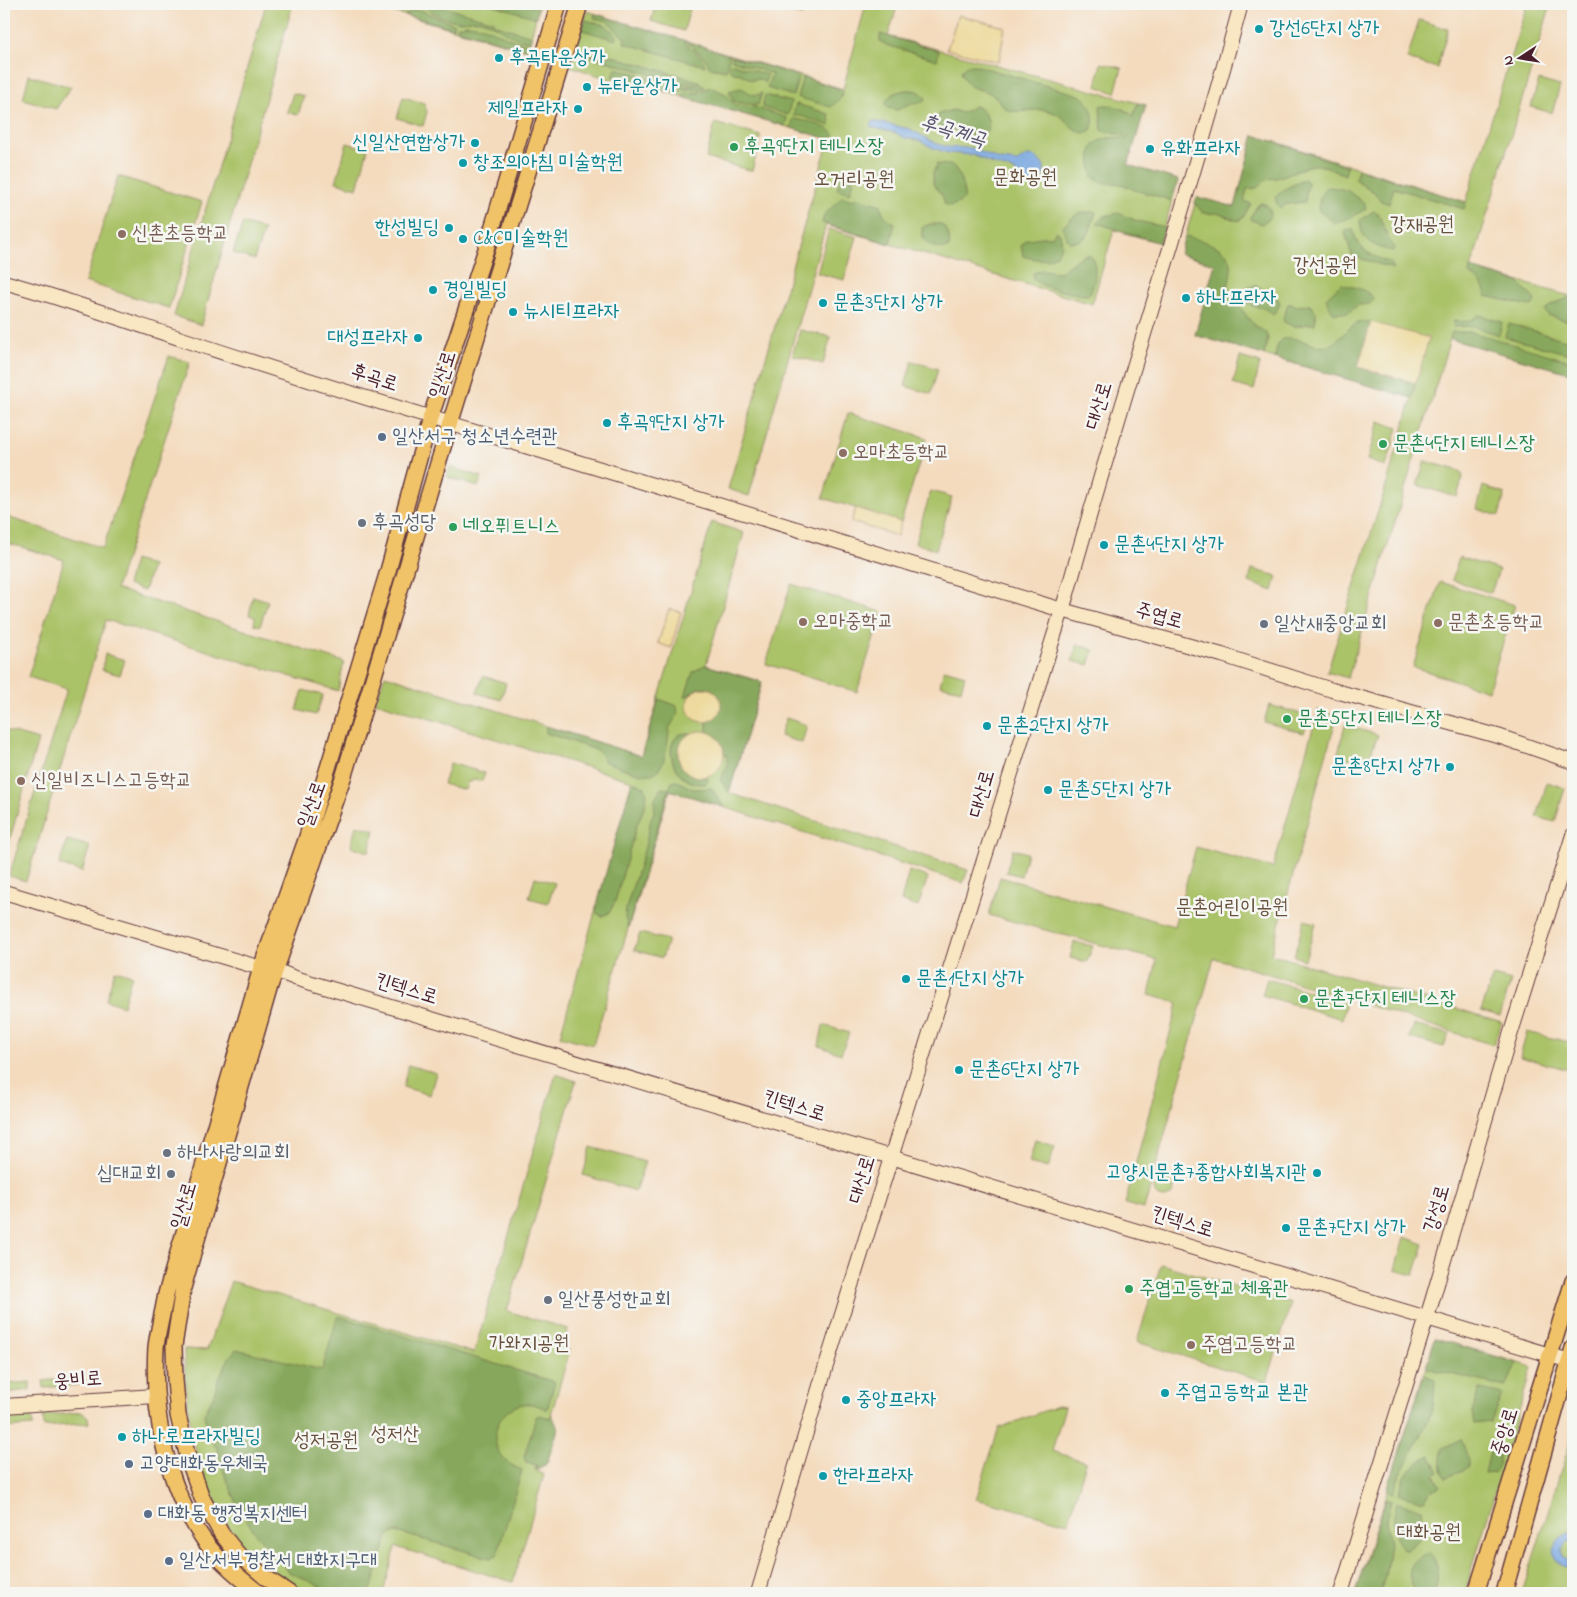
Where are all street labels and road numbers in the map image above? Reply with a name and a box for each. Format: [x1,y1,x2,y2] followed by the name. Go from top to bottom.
[423,348,465,402] street label: 일산로
[347,358,401,400] street label: 후곡로
[1079,379,1121,433] street label: 대산로
[1132,596,1186,638] street label: 주엽로
[962,767,1004,821] street label: 대산로
[291,777,335,833] street label: 일산로
[371,967,441,1013] street label: 킨텍스로
[759,1084,829,1130] street label: 킨텍스로
[842,1153,884,1207] street label: 대산로
[164,1179,206,1233] street label: 일산로
[1417,1182,1459,1236] street label: 강성로
[1147,1200,1217,1246] street label: 킨텍스로
[53,1365,103,1397] street label: 웅비로
[1485,1405,1527,1459] street label: 중앙로

